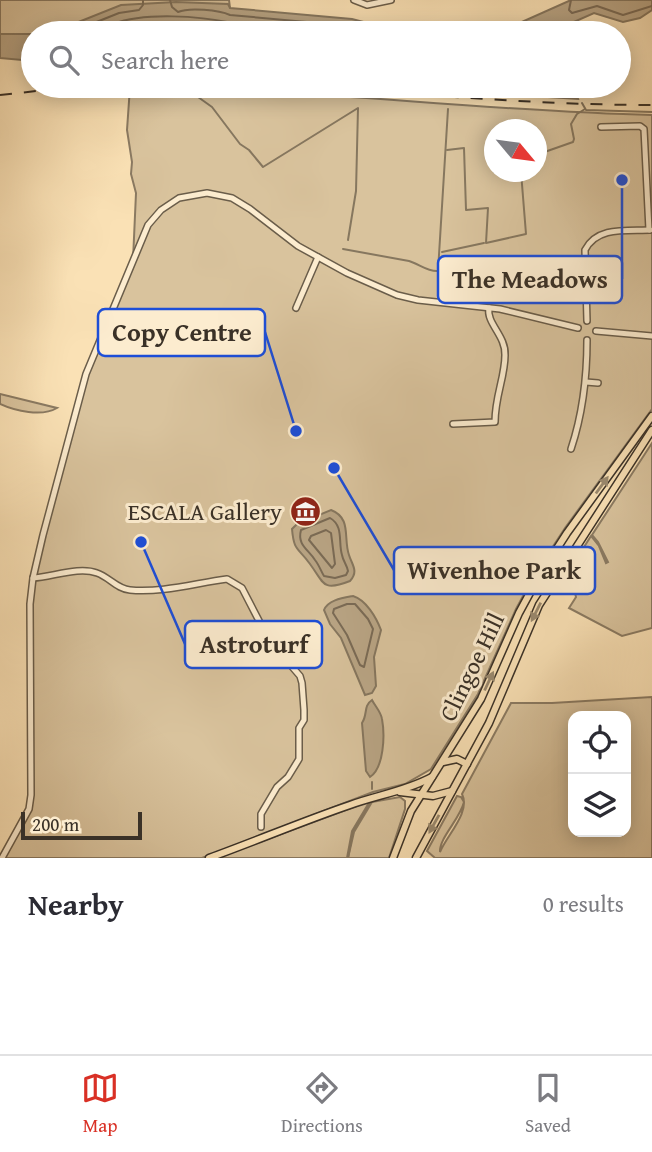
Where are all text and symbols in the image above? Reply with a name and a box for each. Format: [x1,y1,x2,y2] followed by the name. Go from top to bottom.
[21,21,631,98] search box
[101,40,229,79] text: Search here
[45,41,83,79] icon: search
[484,119,547,182] north arrow
[438,256,622,303] callout: The Meadows
[452,259,608,298] text: The Meadows
[98,309,265,356] callout: Copy Centre
[112,312,252,351] text: Copy Centre
[595,476,609,494] one-way arrow
[128,494,282,529] place label: ESCALA Gallery
[288,495,322,529] museum icon: ESCALA Gallery
[394,547,595,594] callout: Wivenhoe Park
[407,550,581,589] text: Wivenhoe Park
[530,602,541,622] one-way arrow
[430,606,513,727] street label: Clingoe Hill
[185,621,322,668] callout: Astroturf
[200,624,311,663] text: Astroturf
[483,671,495,691] one-way arrow
[568,711,631,837] map controls
[568,711,631,774] button: locate
[568,774,631,837] button: layers
[21,809,142,841] scale bar
[32,810,79,838] text: 200 m
[428,814,440,834] one-way arrow
[28,882,124,926] text: Nearby
[543,887,624,920] text: 0 results
[81,1069,119,1139] tab: Map
[281,1069,363,1139] tab: Directions
[525,1069,571,1139] tab: Saved

